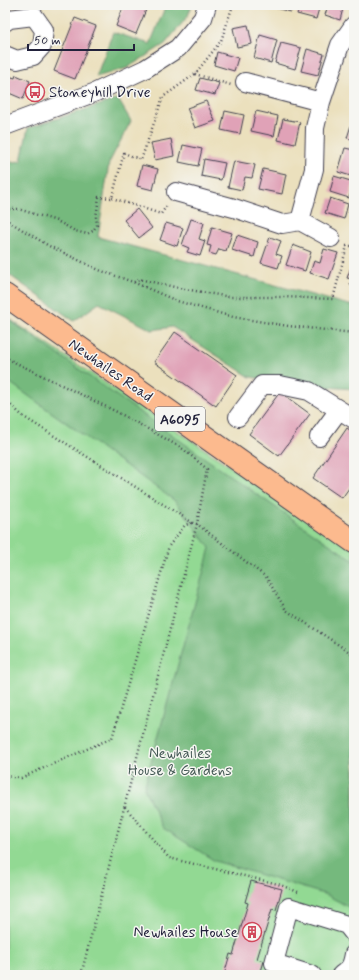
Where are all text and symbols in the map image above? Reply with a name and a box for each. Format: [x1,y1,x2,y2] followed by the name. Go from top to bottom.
[28,26,134,52] scale bar
[34,33,61,49] text: 50 m
[24,81,46,103] bus stop icon: Stoneyhill Drive
[49,83,151,103] place label: Stoneyhill Drive
[64,334,157,407] street label: Newhailes Road
[155,407,205,431] road number: A6095
[128,744,232,781] park label: Newhailes House & Gardens
[241,921,263,943] building icon: Newhailes House
[133,923,238,943] place label: Newhailes House

